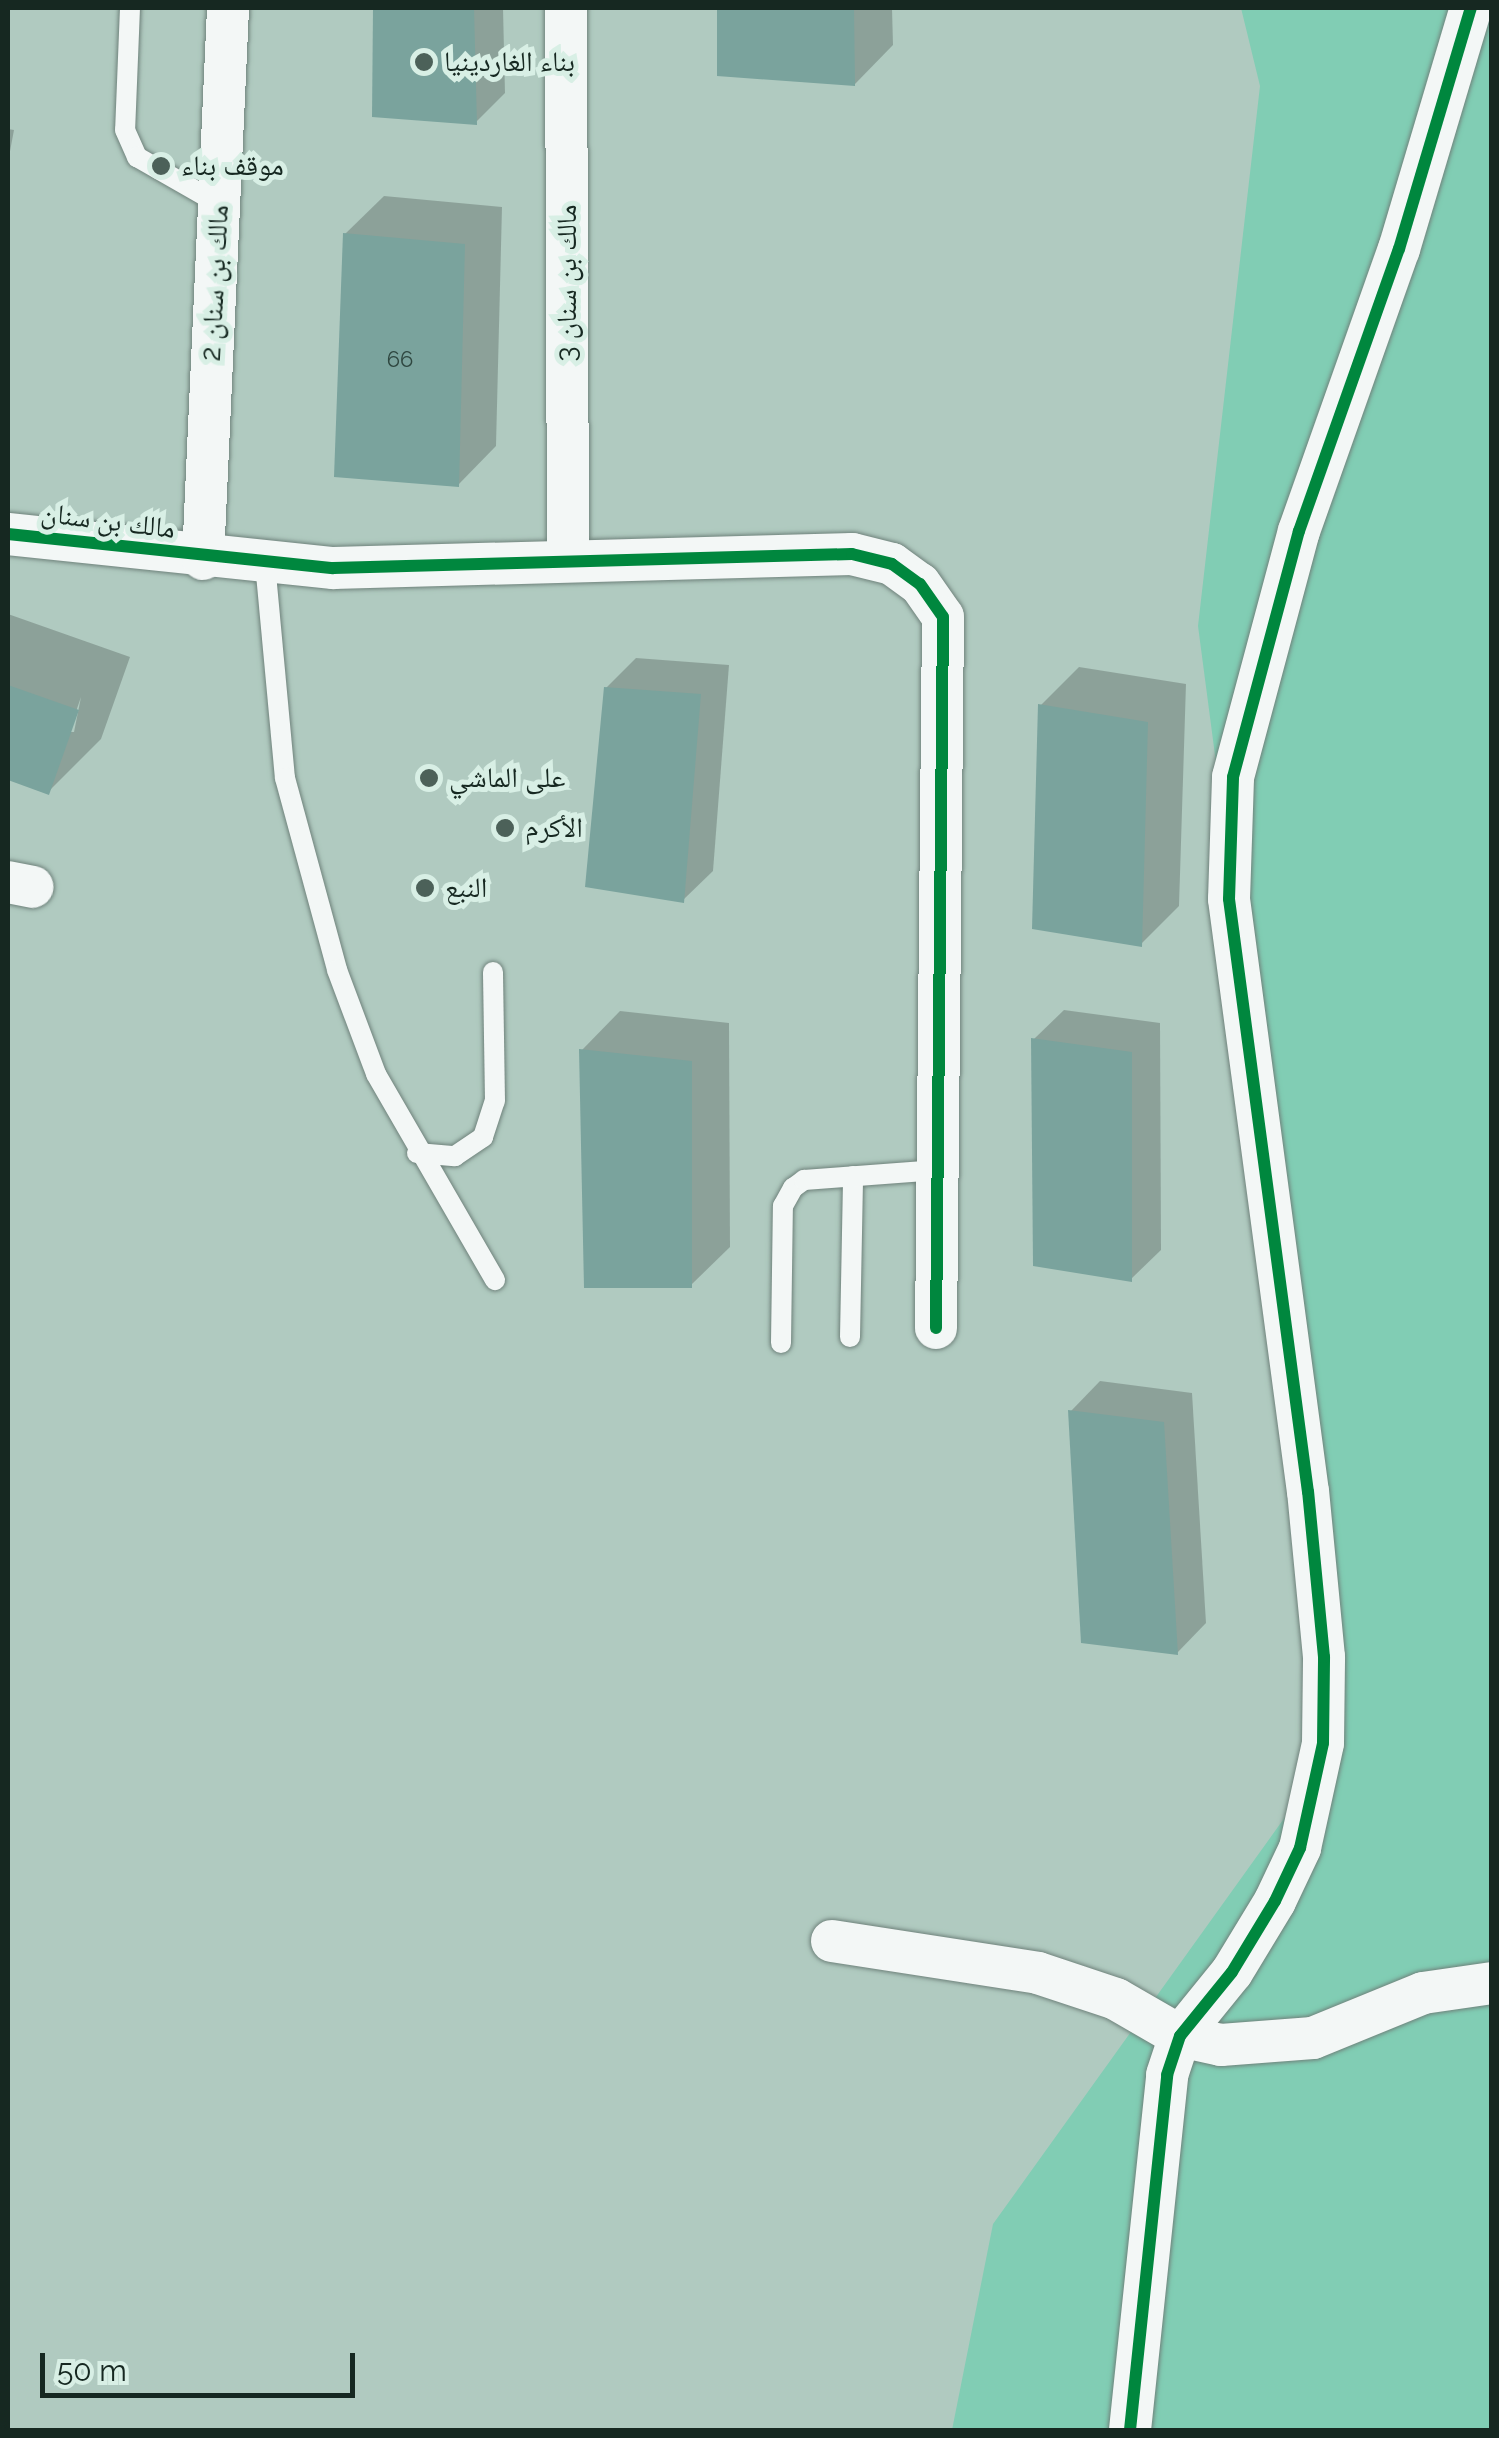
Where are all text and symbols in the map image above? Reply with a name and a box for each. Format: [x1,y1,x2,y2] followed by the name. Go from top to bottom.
[444,45,575,79] place label: بناء الغاردينيا
[413,51,435,73] marker: بناء الغاردينيا
[181,149,284,183] place label: موقف بناء
[150,155,172,177] marker: موقف بناء
[194,204,236,362] street label: مالك بن سنان 2
[550,205,584,361] street label: مالك بن سنان 3
[387,347,413,373] house number: 66
[39,496,177,546] street label: مالك بن سنان
[449,761,565,795] place label: على الماشي
[418,767,440,789] marker: على الماشي
[525,811,583,845] place label: الأكرم
[494,817,516,839] marker: الأكرم
[445,871,487,905] place label: النبع
[414,877,436,899] marker: النبع
[45,2333,360,2395] scale bar
[57,2353,127,2388] text: 50 m

